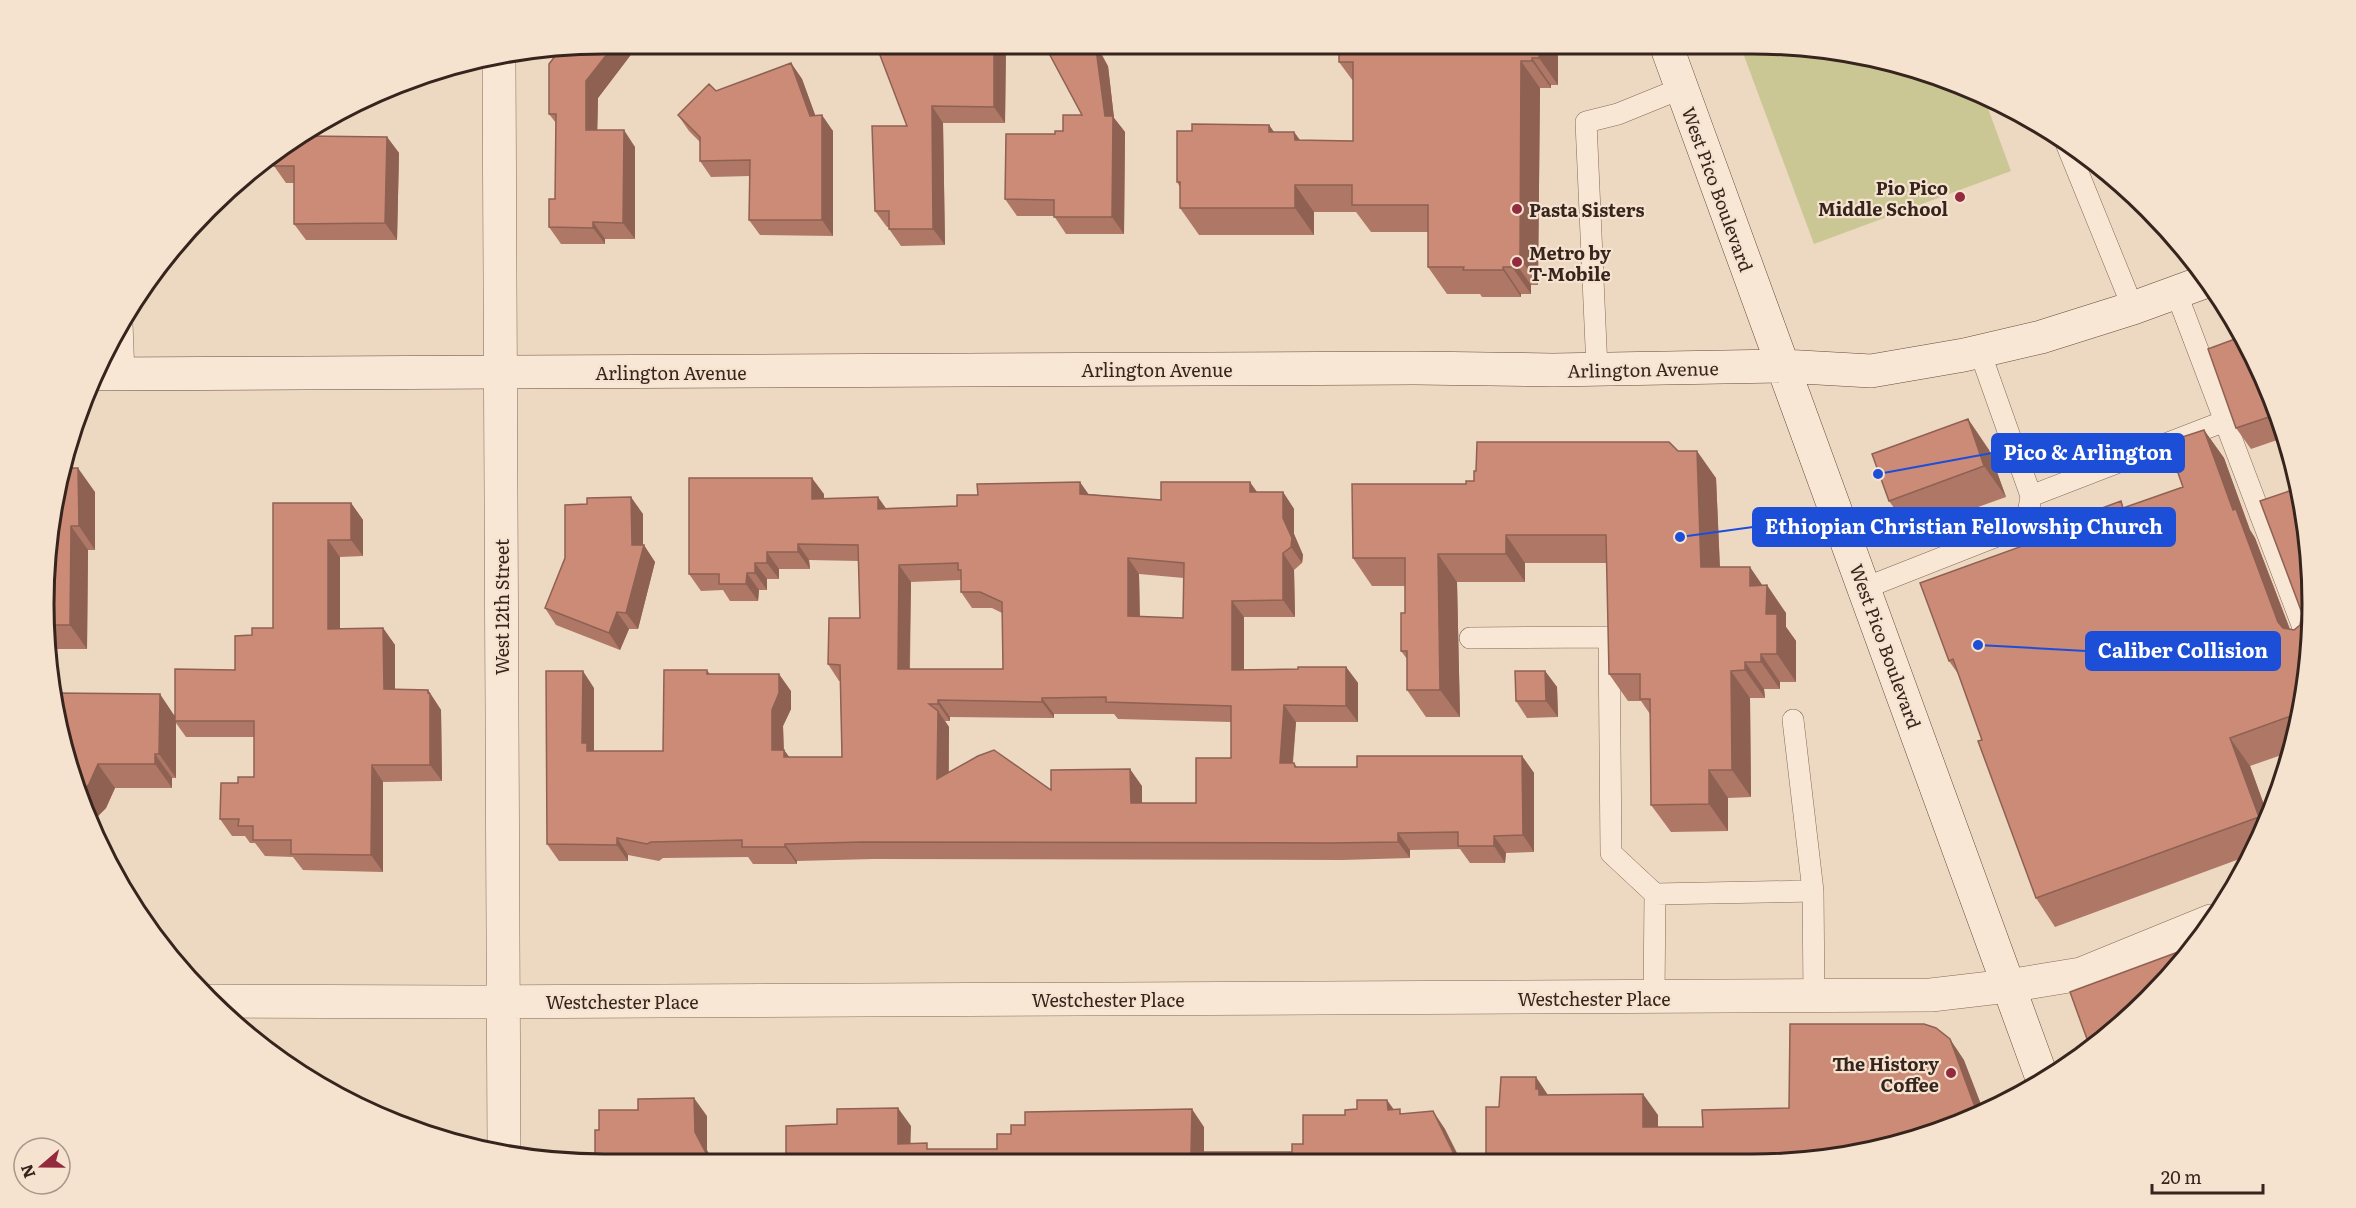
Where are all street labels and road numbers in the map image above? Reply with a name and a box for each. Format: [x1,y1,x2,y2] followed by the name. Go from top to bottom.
[1676,103,1760,275] street label: West Pico Boulevard
[1567,354,1719,384] street label: Arlington Avenue
[1081,356,1233,383] street label: Arlington Avenue
[595,359,747,386] street label: Arlington Avenue
[488,538,515,675] street label: West 12th Street
[1844,560,1928,732] street label: West Pico Boulevard
[1517,985,1671,1012] street label: Westchester Place
[1031,986,1185,1013] street label: Westchester Place
[545,988,699,1015] street label: Westchester Place

